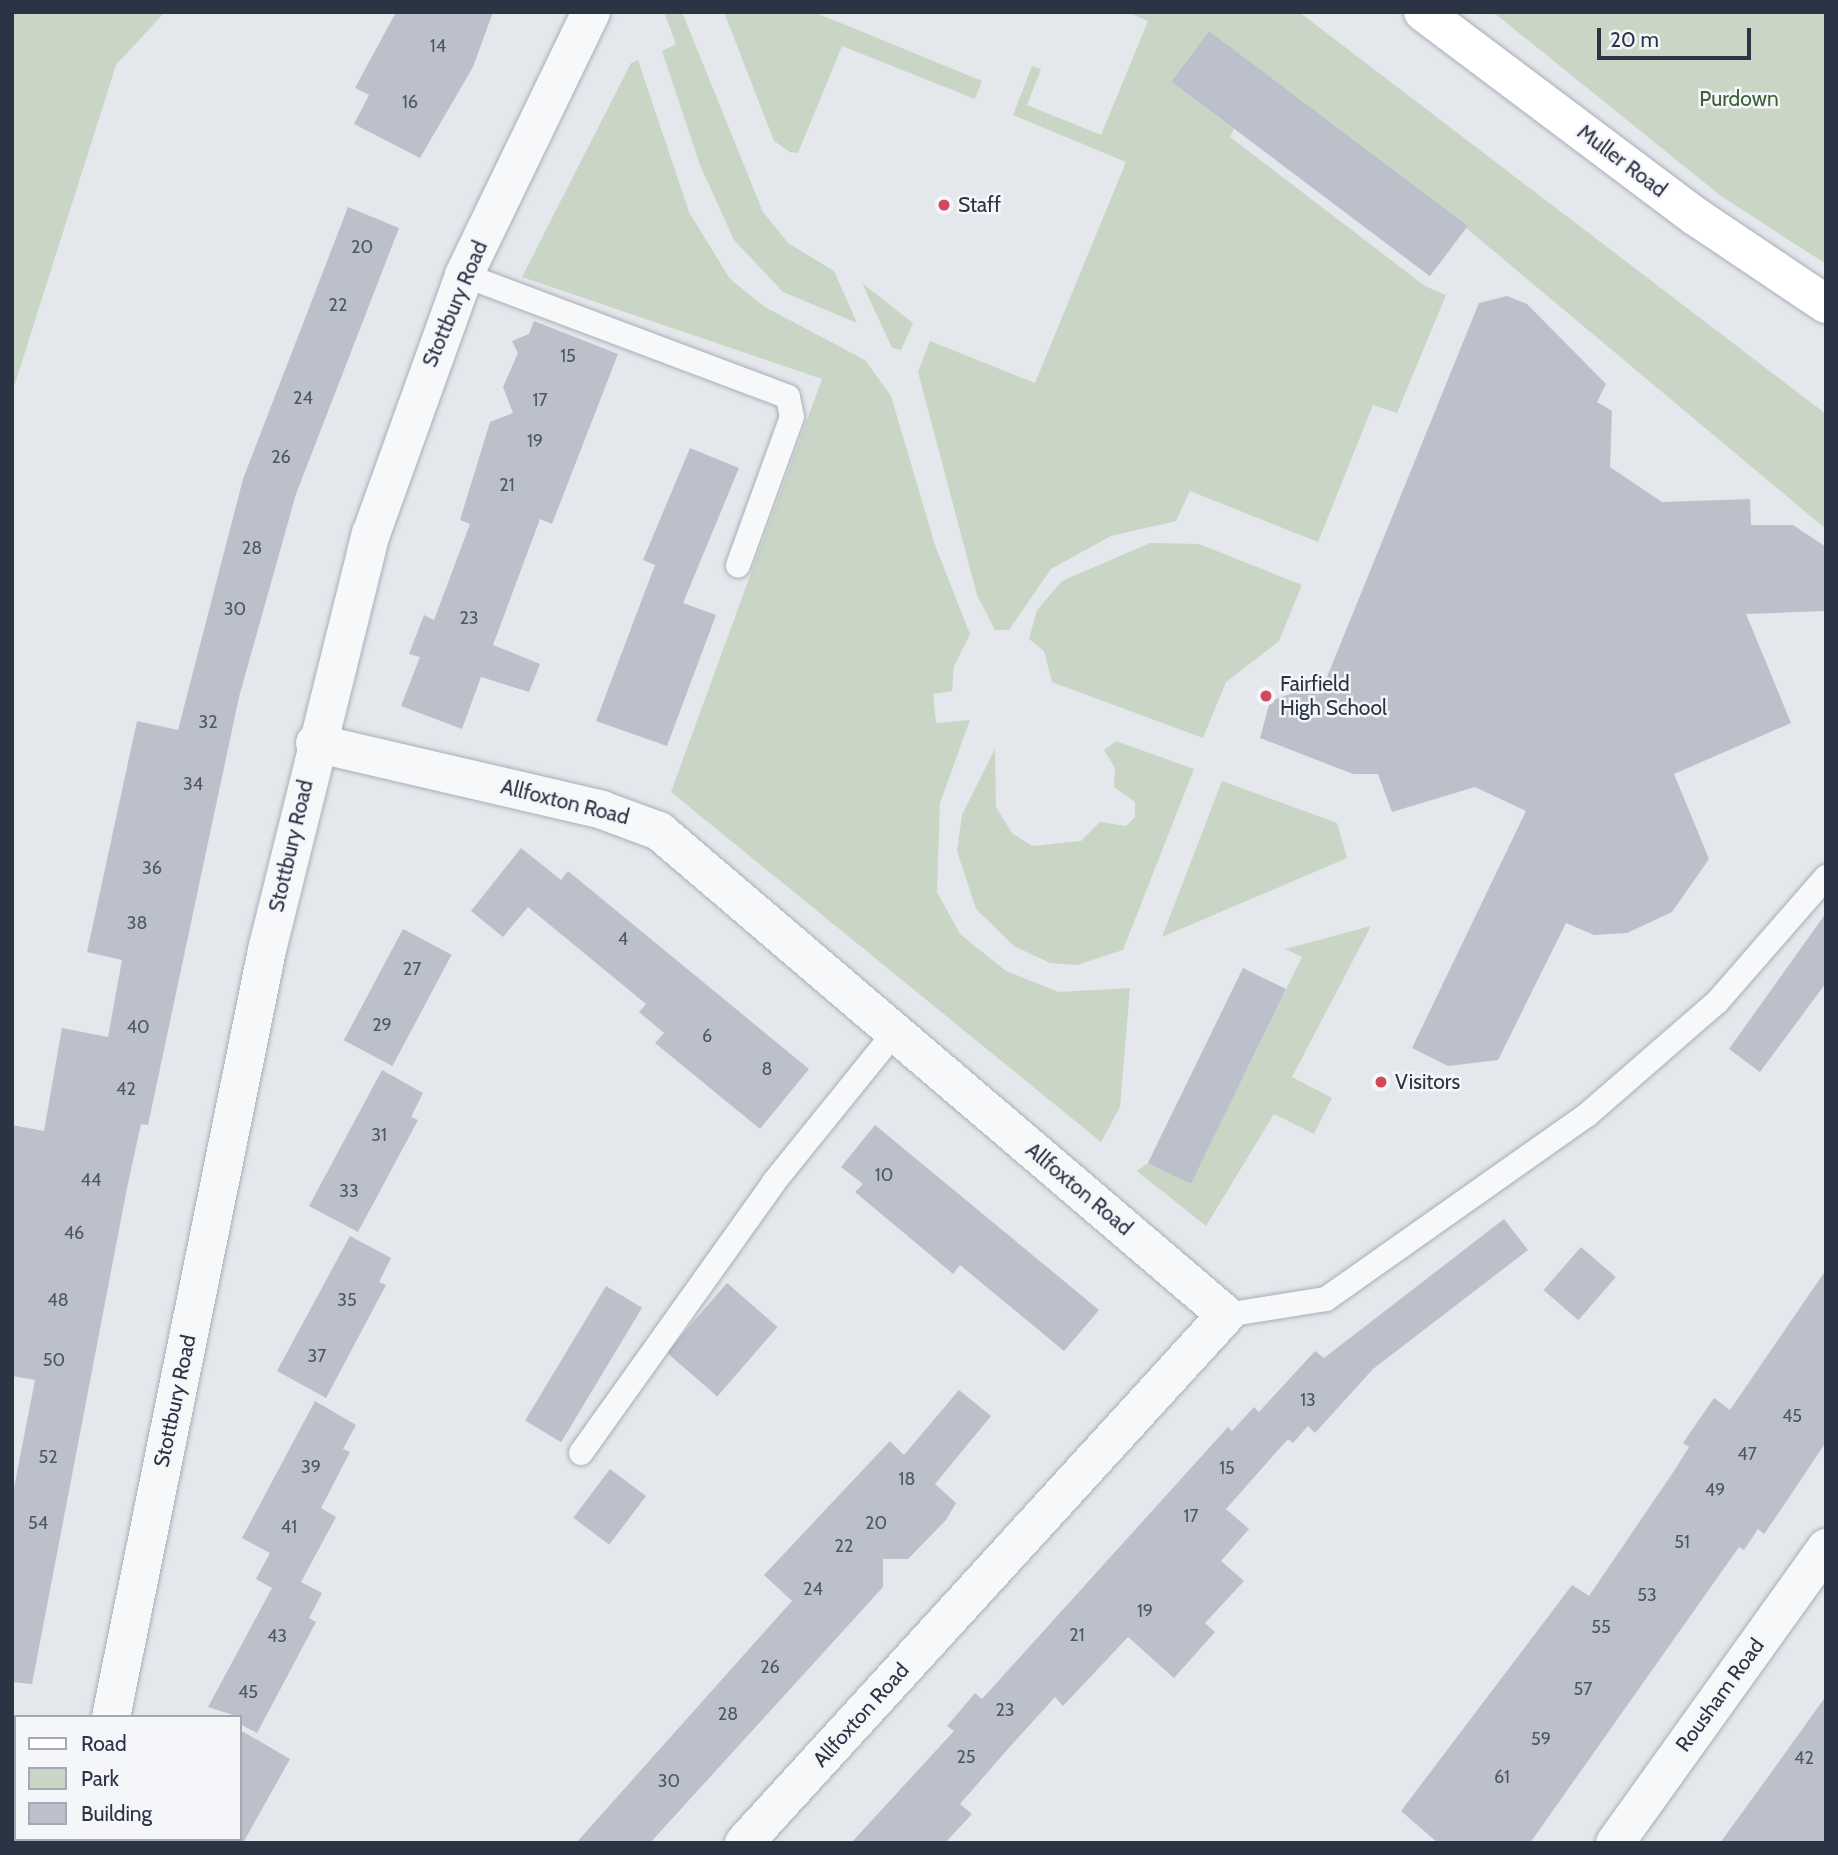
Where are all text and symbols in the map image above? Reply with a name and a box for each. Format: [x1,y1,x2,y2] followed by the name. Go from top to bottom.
[1600,14,1754,58] scale bar
[1610,27,1659,52] text: 20 m
[430,35,446,57] house number: 14
[1699,86,1779,112] park label: Purdown
[402,91,418,113] house number: 16
[1572,119,1672,203] street label: Muller Road
[958,192,1001,218] place label: Staff
[936,197,952,213] marker: Staff
[351,236,373,258] house number: 20
[417,237,493,371] street label: Stottbury Road
[329,294,347,316] house number: 22
[560,345,576,367] house number: 15
[293,387,313,409] house number: 24
[533,389,547,411] house number: 17
[527,430,543,452] house number: 19
[271,446,291,468] house number: 26
[499,474,515,496] house number: 21
[242,537,262,559] house number: 28
[224,598,246,620] house number: 30
[459,607,479,629] house number: 23
[1280,671,1387,721] place label: Fairfield High School
[1258,688,1274,704] marker: Fairfield High School
[198,711,218,733] house number: 32
[183,773,203,795] house number: 34
[498,774,632,830] street label: Allfoxton Road
[264,778,318,914] street label: Stottbury Road
[142,857,162,879] house number: 36
[127,912,147,934] house number: 38
[618,928,628,950] house number: 4
[403,958,421,980] house number: 27
[372,1014,392,1036] house number: 29
[127,1016,149,1038] house number: 40
[702,1025,712,1047] house number: 6
[762,1058,772,1080] house number: 8
[1395,1069,1460,1095] place label: Visitors
[1373,1074,1389,1090] marker: Visitors
[116,1078,136,1100] house number: 42
[371,1124,387,1146] house number: 31
[1021,1137,1137,1241] street label: Allfoxton Road
[875,1164,893,1186] house number: 10
[81,1169,101,1191] house number: 44
[339,1180,359,1202] house number: 33
[64,1222,84,1244] house number: 46
[47,1289,69,1311] house number: 48
[337,1289,357,1311] house number: 35
[149,1333,201,1469] street label: Stottbury Road
[308,1345,326,1367] house number: 37
[43,1349,65,1371] house number: 50
[1300,1389,1316,1411] house number: 13
[1782,1405,1802,1427] house number: 45
[1737,1443,1757,1465] house number: 47
[38,1446,58,1468] house number: 52
[301,1456,321,1478] house number: 39
[1219,1457,1235,1479] house number: 15
[899,1468,915,1490] house number: 18
[1705,1479,1725,1501] house number: 49
[1184,1505,1198,1527] house number: 17
[28,1512,48,1534] house number: 54
[865,1512,887,1534] house number: 20
[281,1516,297,1538] house number: 41
[1674,1531,1690,1553] house number: 51
[835,1535,853,1557] house number: 22
[803,1578,823,1600] house number: 24
[1637,1584,1657,1606] house number: 53
[1137,1600,1153,1622] house number: 19
[1591,1616,1611,1638] house number: 55
[1069,1624,1085,1646] house number: 21
[267,1625,287,1647] house number: 43
[1671,1634,1769,1756] street label: Rousham Road
[760,1656,780,1678] house number: 26
[808,1658,914,1772] street label: Allfoxton Road
[1574,1678,1592,1700] house number: 57
[238,1681,258,1703] house number: 45
[995,1699,1015,1721] house number: 23
[718,1703,738,1725] house number: 28
[14,1715,242,1841] legend
[1531,1728,1551,1750] house number: 59
[81,1731,127,1756] text: Road
[956,1746,976,1768] house number: 25
[1794,1747,1814,1769] house number: 42
[81,1766,119,1791] text: Park
[1494,1766,1510,1788] house number: 61
[658,1770,680,1792] house number: 30
[81,1801,152,1826] text: Building

